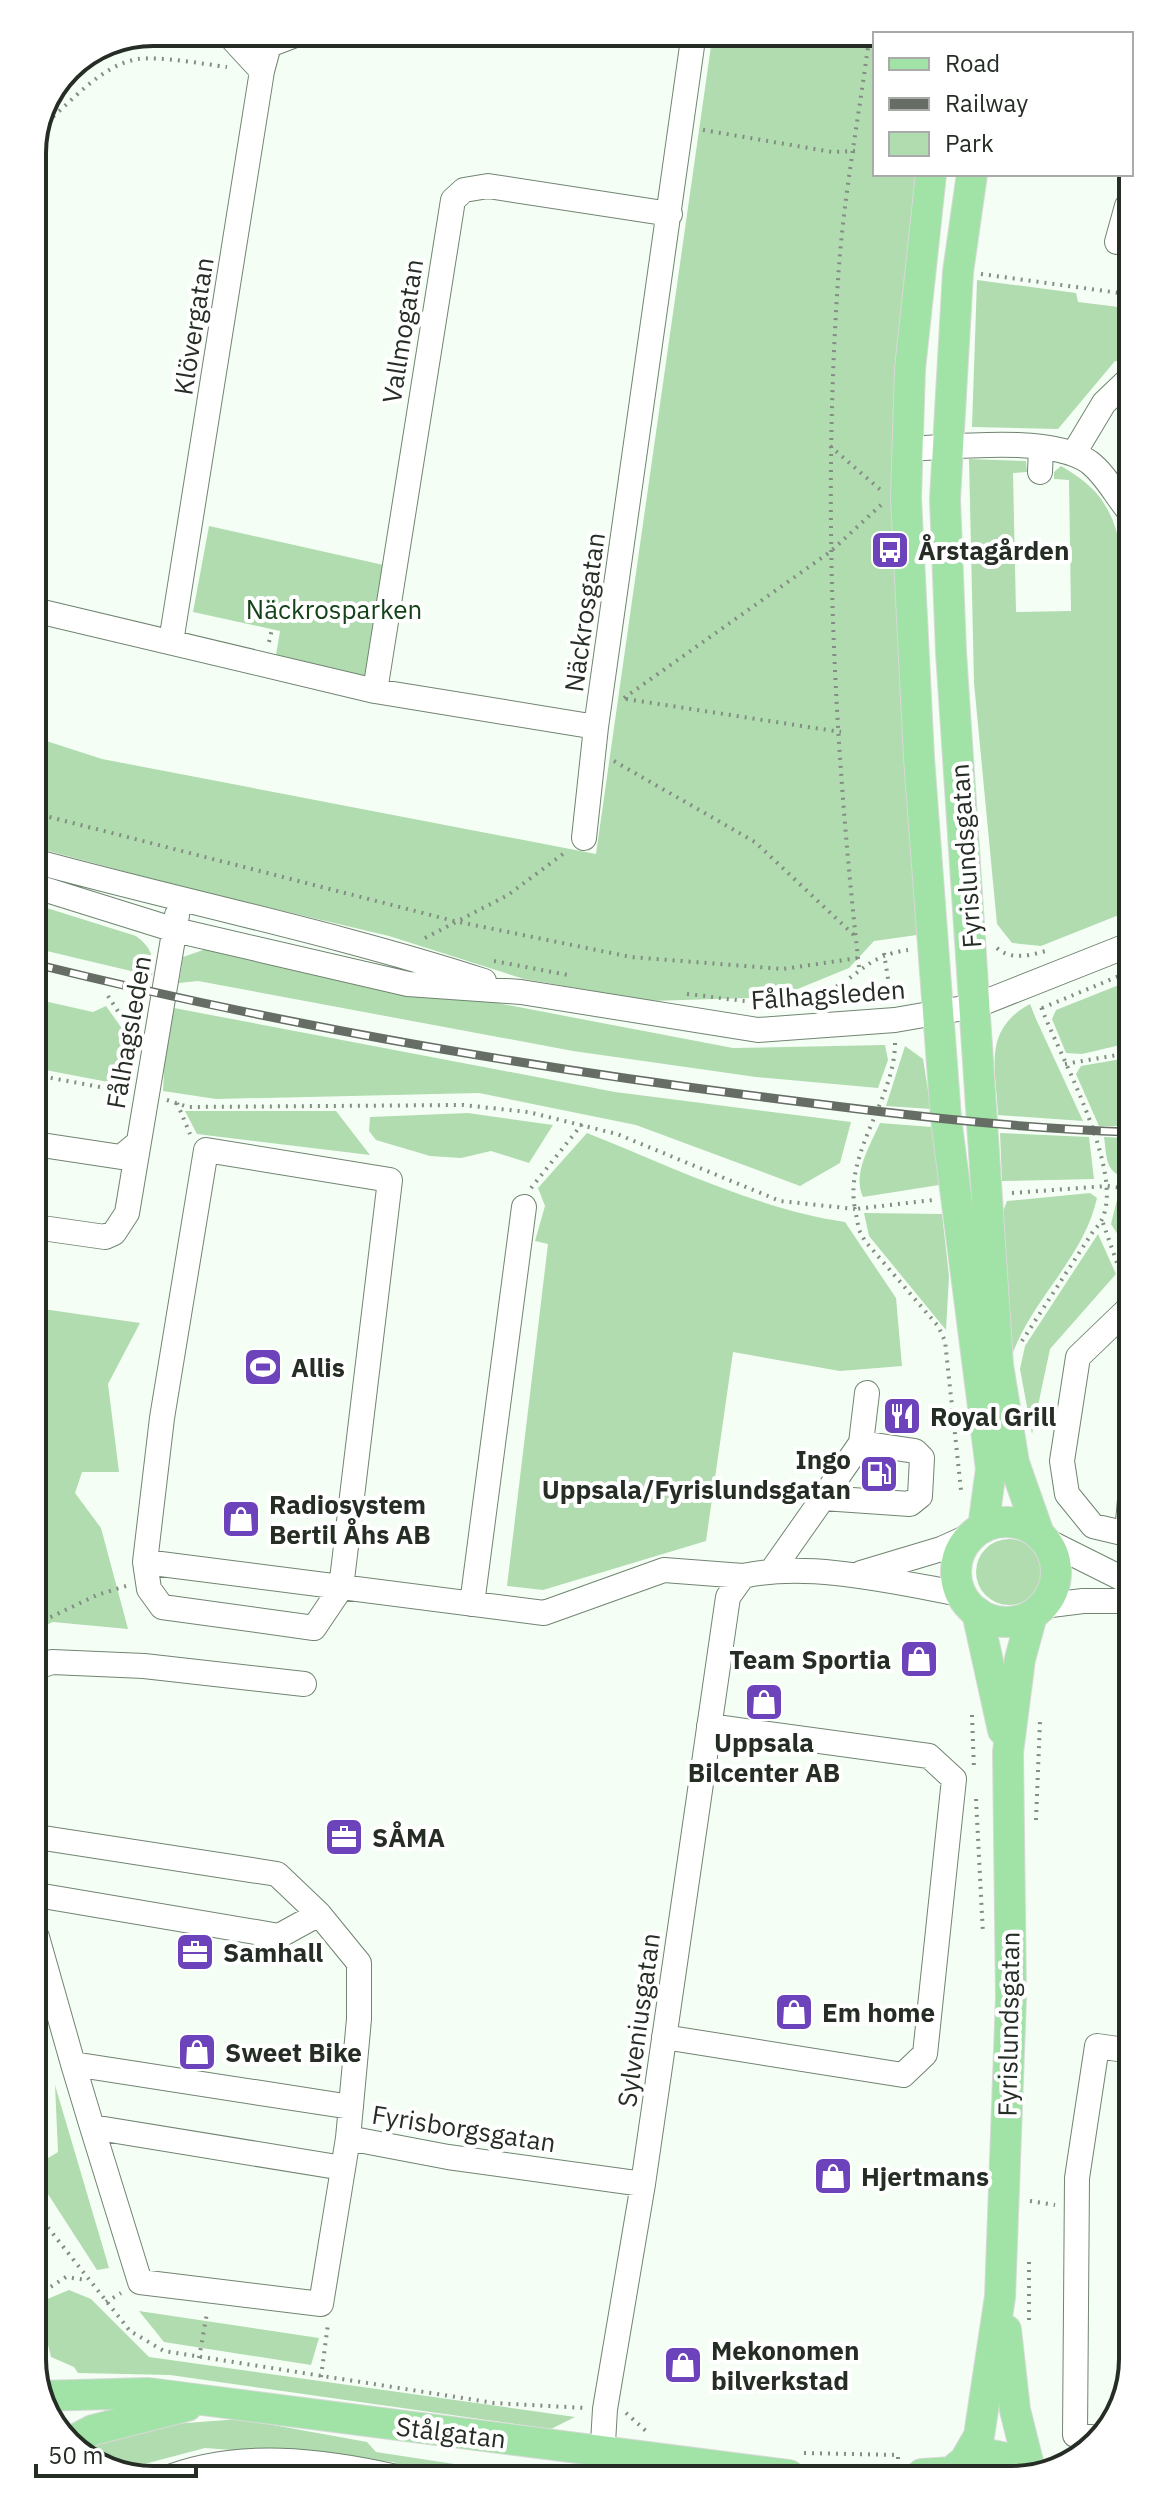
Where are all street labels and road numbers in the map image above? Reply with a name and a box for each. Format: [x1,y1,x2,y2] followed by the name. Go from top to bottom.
[165,255,221,397] street label: Klövergatan
[374,256,430,406] street label: Vallmogatan
[556,530,612,694] street label: Näckrosgatan
[942,762,988,950] street label: Fyrislundsgatan
[98,953,158,1111] street label: Fålhagsleden
[750,972,906,1016] street label: Fålhagsleden
[609,1931,667,2109] street label: Sylveniusgatan
[989,1931,1027,2117] street label: Fyrislundsgatan
[370,2097,558,2159] street label: Fyrisborgsgatan
[394,2408,508,2456] street label: Stålgatan

